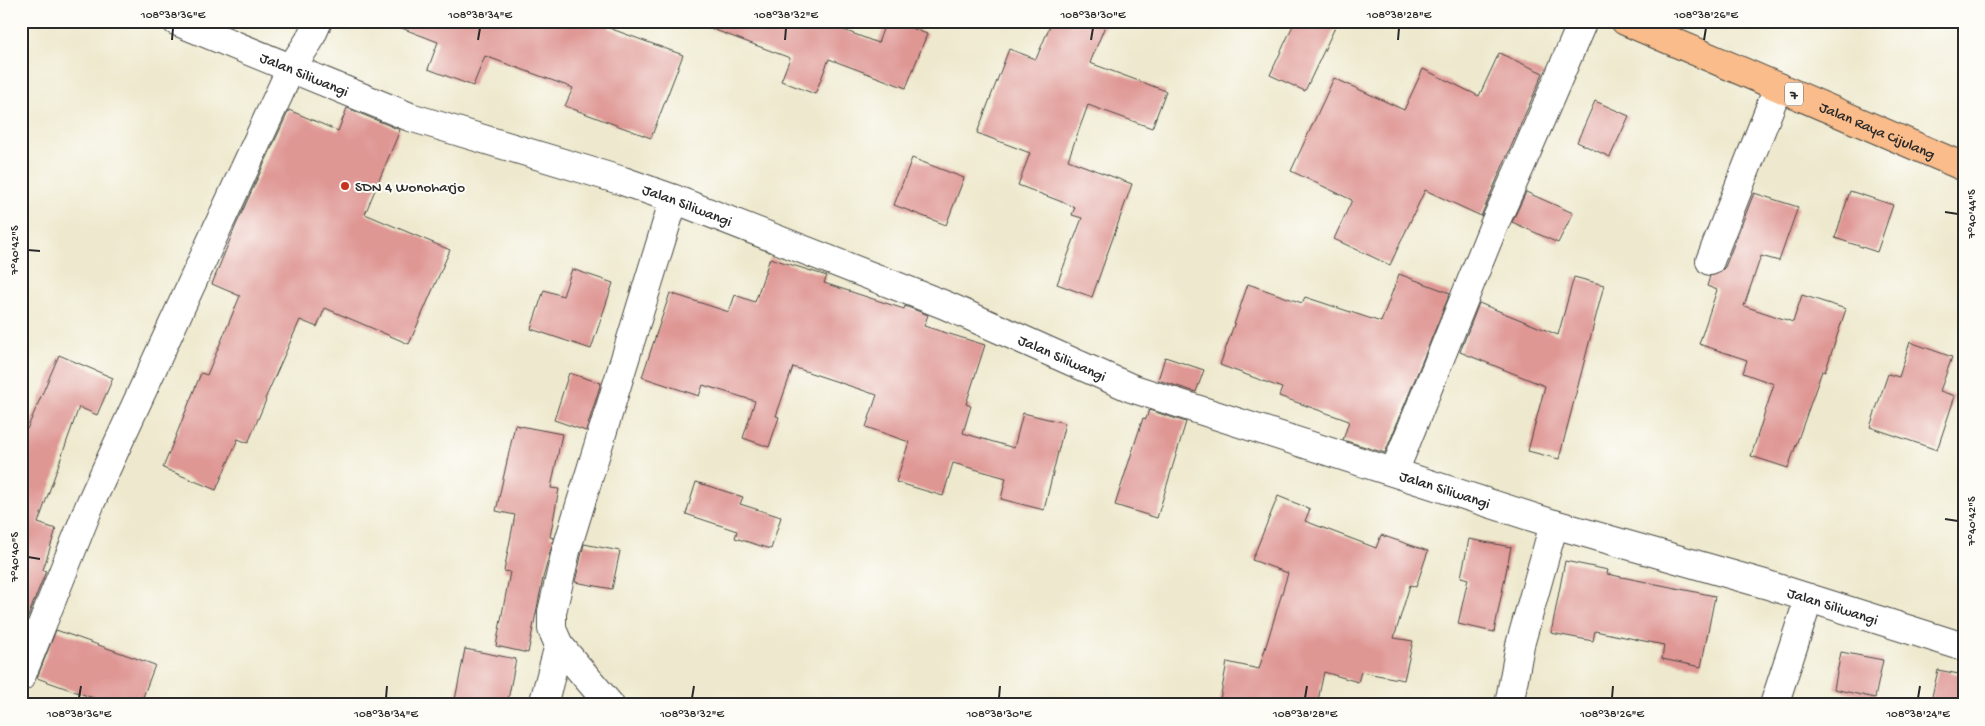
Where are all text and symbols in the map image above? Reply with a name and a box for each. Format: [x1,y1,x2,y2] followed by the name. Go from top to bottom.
[140,9,206,23] text: 108°38'36"E
[447,9,512,23] text: 108°38'34"E
[753,9,819,23] text: 108°38'32"E
[1060,9,1126,23] text: 108°38'30"E
[1366,9,1432,23] text: 108°38'28"E
[1673,9,1738,23] text: 108°38'26"E
[257,49,351,102] street label: Jalan Siliwangi
[1785,82,1803,106] road number: 7
[1816,99,1937,164] street label: Jalan Raya Cijulang
[355,179,465,197] place label: SDN 4 Wonoharjo
[339,180,351,192] marker: SDN 4 Wonoharjo
[640,182,734,232] street label: Jalan Siliwangi
[1966,189,1980,240] text: 7°40'44"S
[9,225,23,276] text: 7°40'42"S
[1015,332,1108,387] street label: Jalan Siliwangi
[1397,468,1492,514] street label: Jalan Siliwangi
[1966,496,1980,547] text: 7°40'42"S
[9,531,23,583] text: 7°40'40"S
[1785,585,1880,630] street label: Jalan Siliwangi
[46,708,112,722] text: 108°38'36"E
[353,708,418,722] text: 108°38'34"E
[659,708,725,722] text: 108°38'32"E
[966,708,1032,722] text: 108°38'30"E
[1272,708,1338,722] text: 108°38'28"E
[1579,708,1644,722] text: 108°38'26"E
[1885,708,1950,722] text: 108°38'24"E

